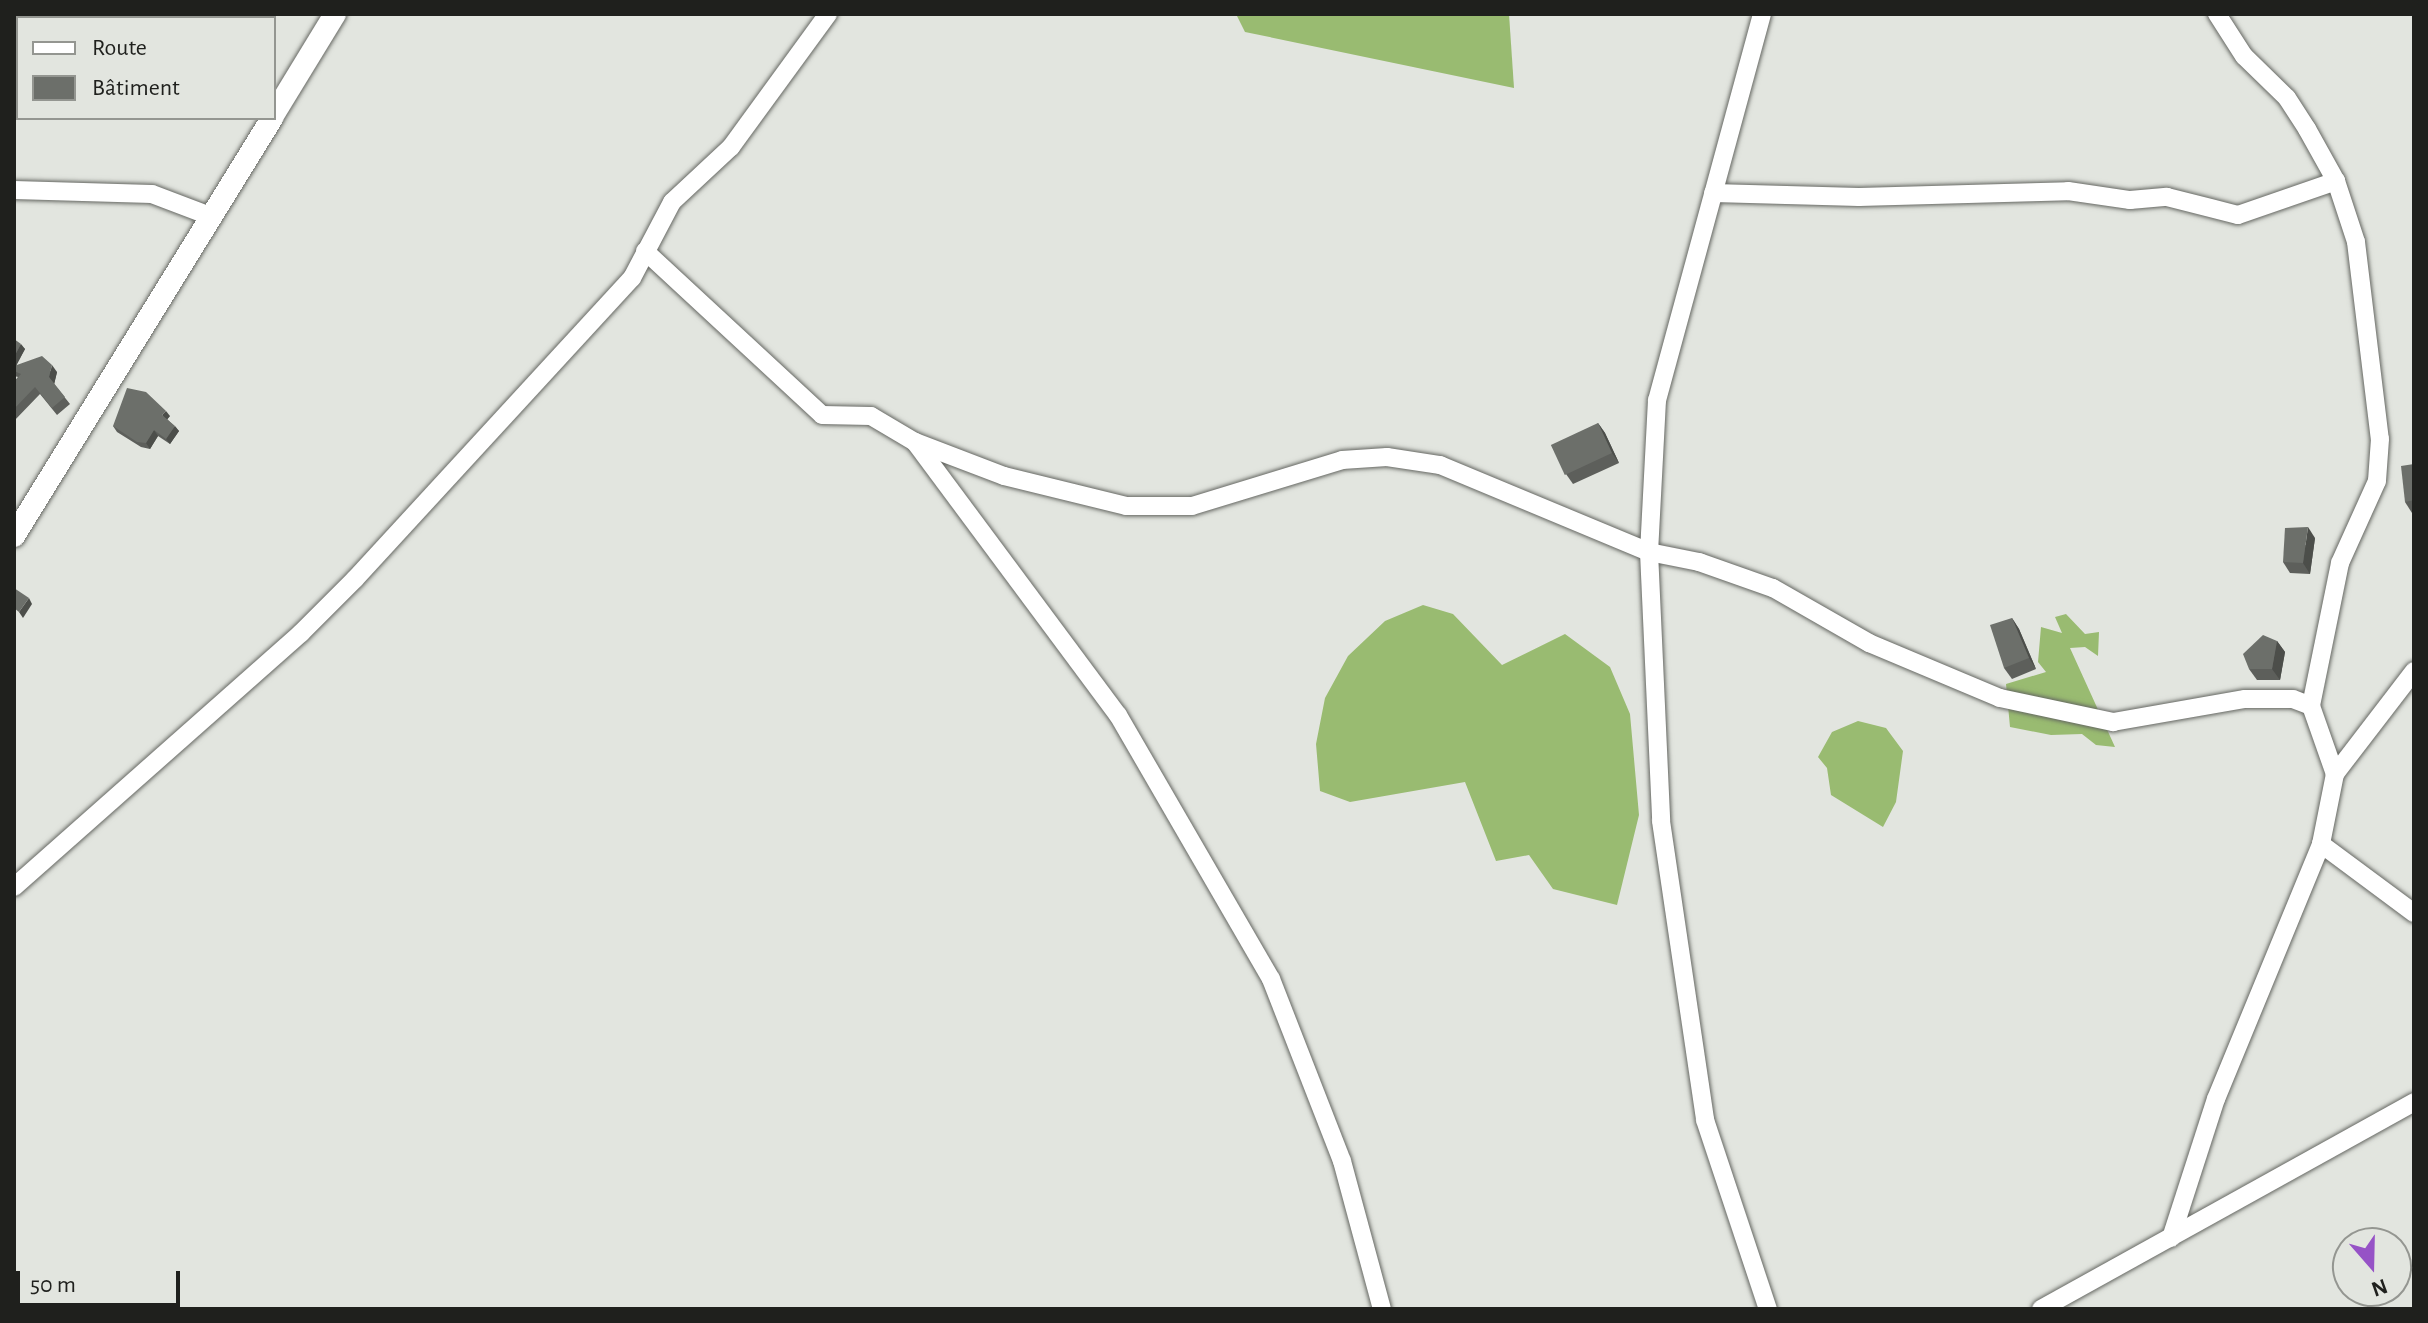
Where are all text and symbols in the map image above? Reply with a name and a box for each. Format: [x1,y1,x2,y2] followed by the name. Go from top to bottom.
[16,16,276,120] legend
[92,36,147,60] text: Route
[92,76,180,100] text: Bâtiment
[2332,1227,2412,1307] north arrow
[20,1255,184,1305] scale bar
[30,1273,76,1297] text: 50 m
[2369,1275,2390,1301] text: N

